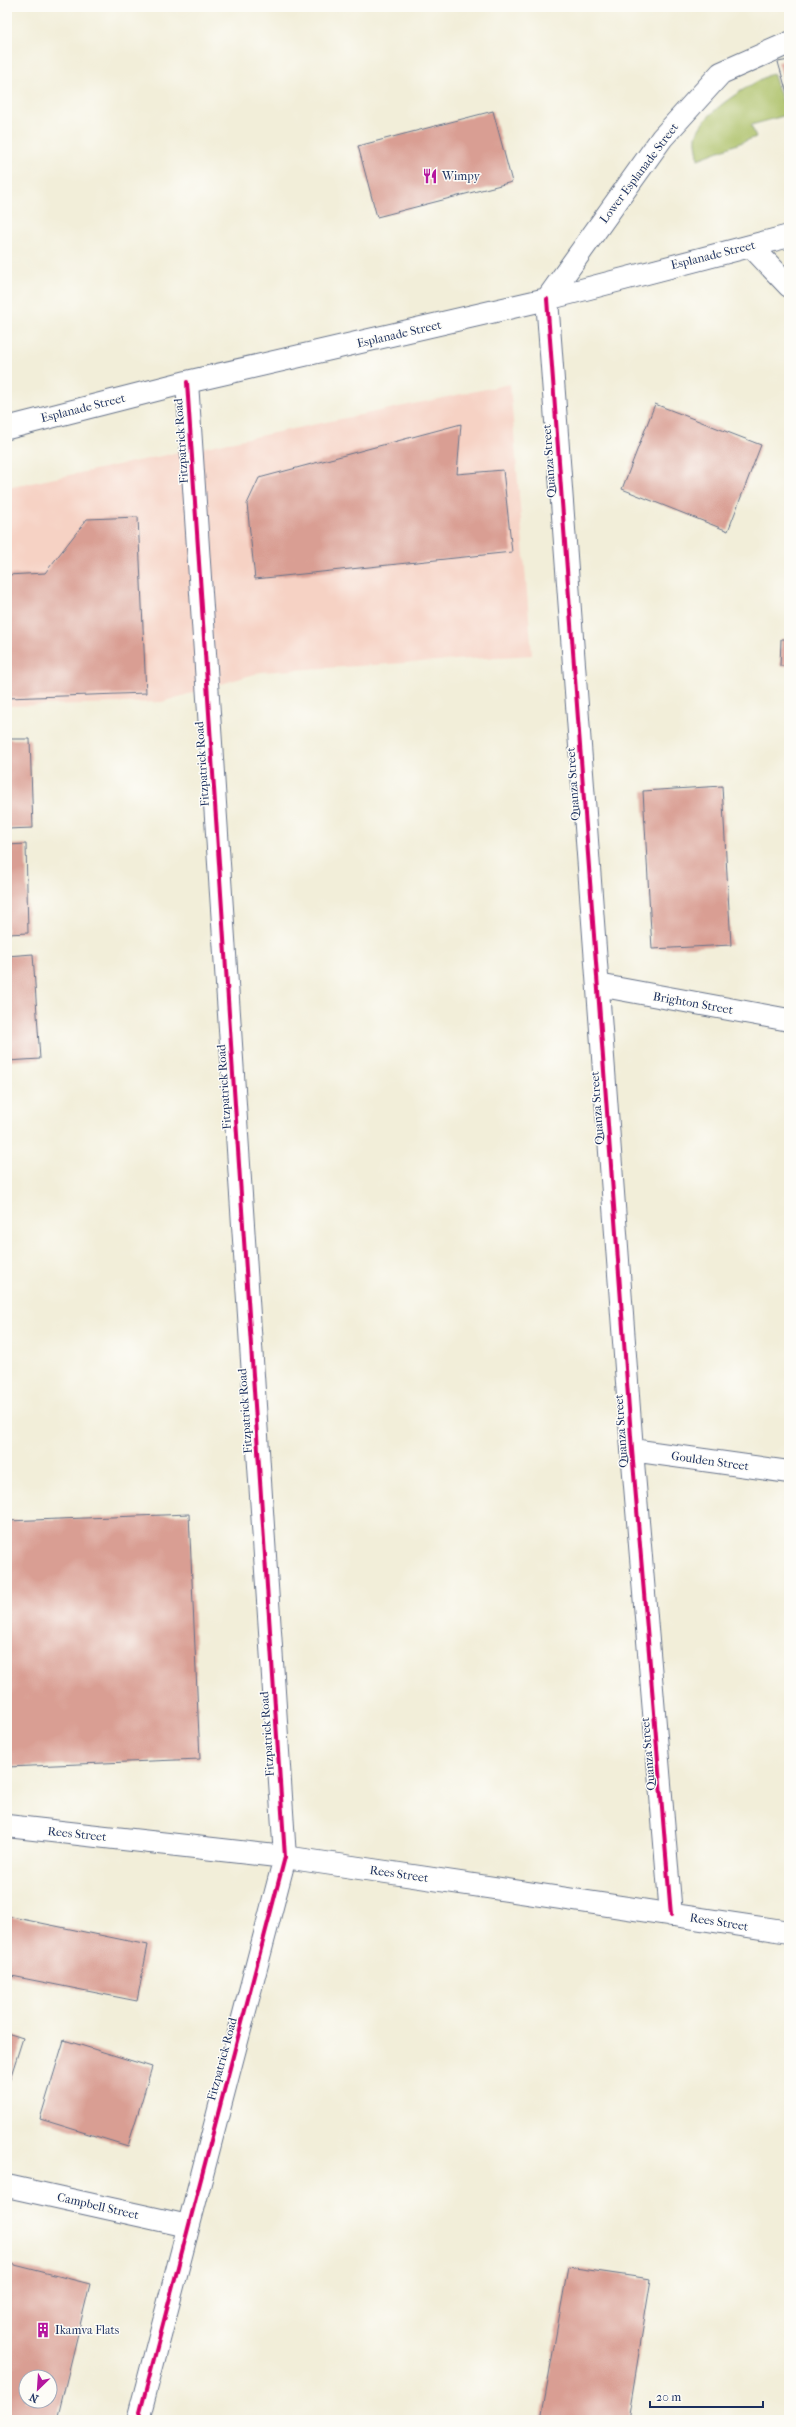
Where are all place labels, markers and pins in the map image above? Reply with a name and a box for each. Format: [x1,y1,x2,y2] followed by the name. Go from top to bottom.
[421,167,439,185] restaurant icon: Wimpy
[441,169,480,183] place label: Wimpy
[34,2321,52,2339] building icon: Ikamva Flats
[55,2323,120,2337] place label: Ikamva Flats

